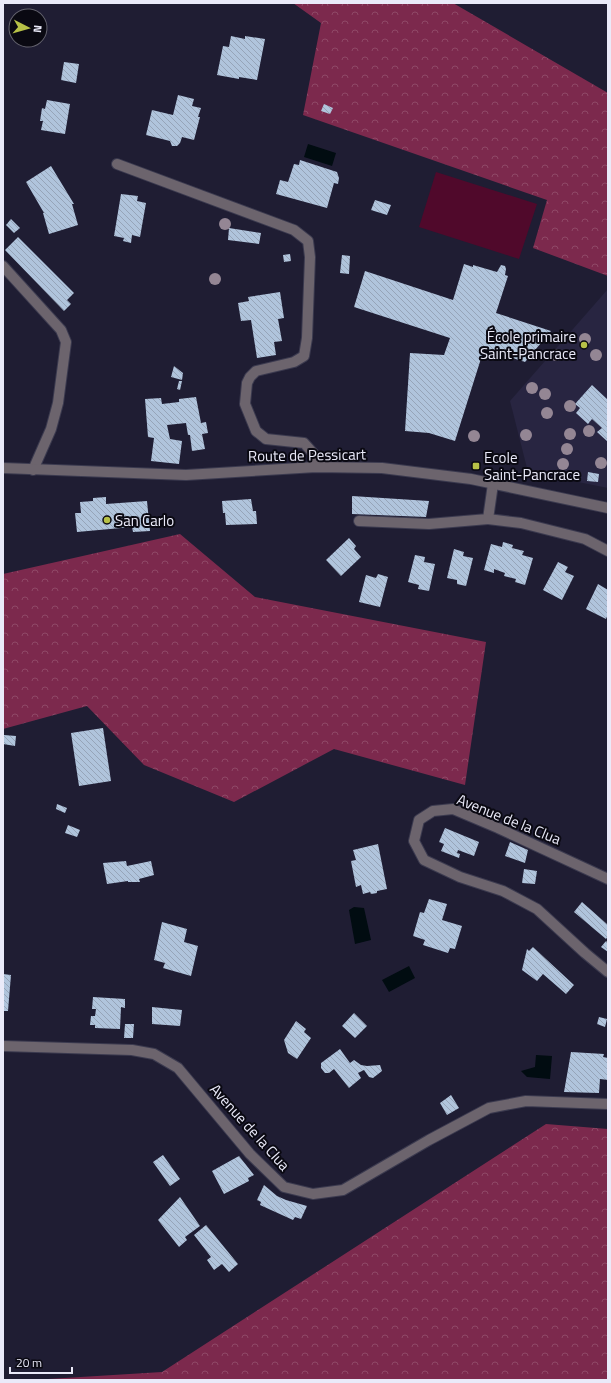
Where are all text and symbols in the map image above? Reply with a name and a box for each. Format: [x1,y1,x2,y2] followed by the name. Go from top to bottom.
[8,8,48,48] north arrow
[30,24,46,34] text: N
[480,325,576,365] place label: École primaire Saint-Pancrace
[579,340,589,350] marker: École primaire Saint-Pancrace
[248,442,367,468] street label: Route de Pessicart
[484,446,580,486] place label: Ecole Saint-Pancrace
[471,461,481,471] marker: Ecole Saint-Pancrace
[115,509,174,532] place label: San Carlo
[102,515,112,525] marker: San Carlo
[454,788,565,851] street label: Avenue de la Clua
[205,1078,296,1176] street label: Avenue de la Clua
[10,1349,72,1375] scale bar
[16,1353,42,1372] text: 20 m

